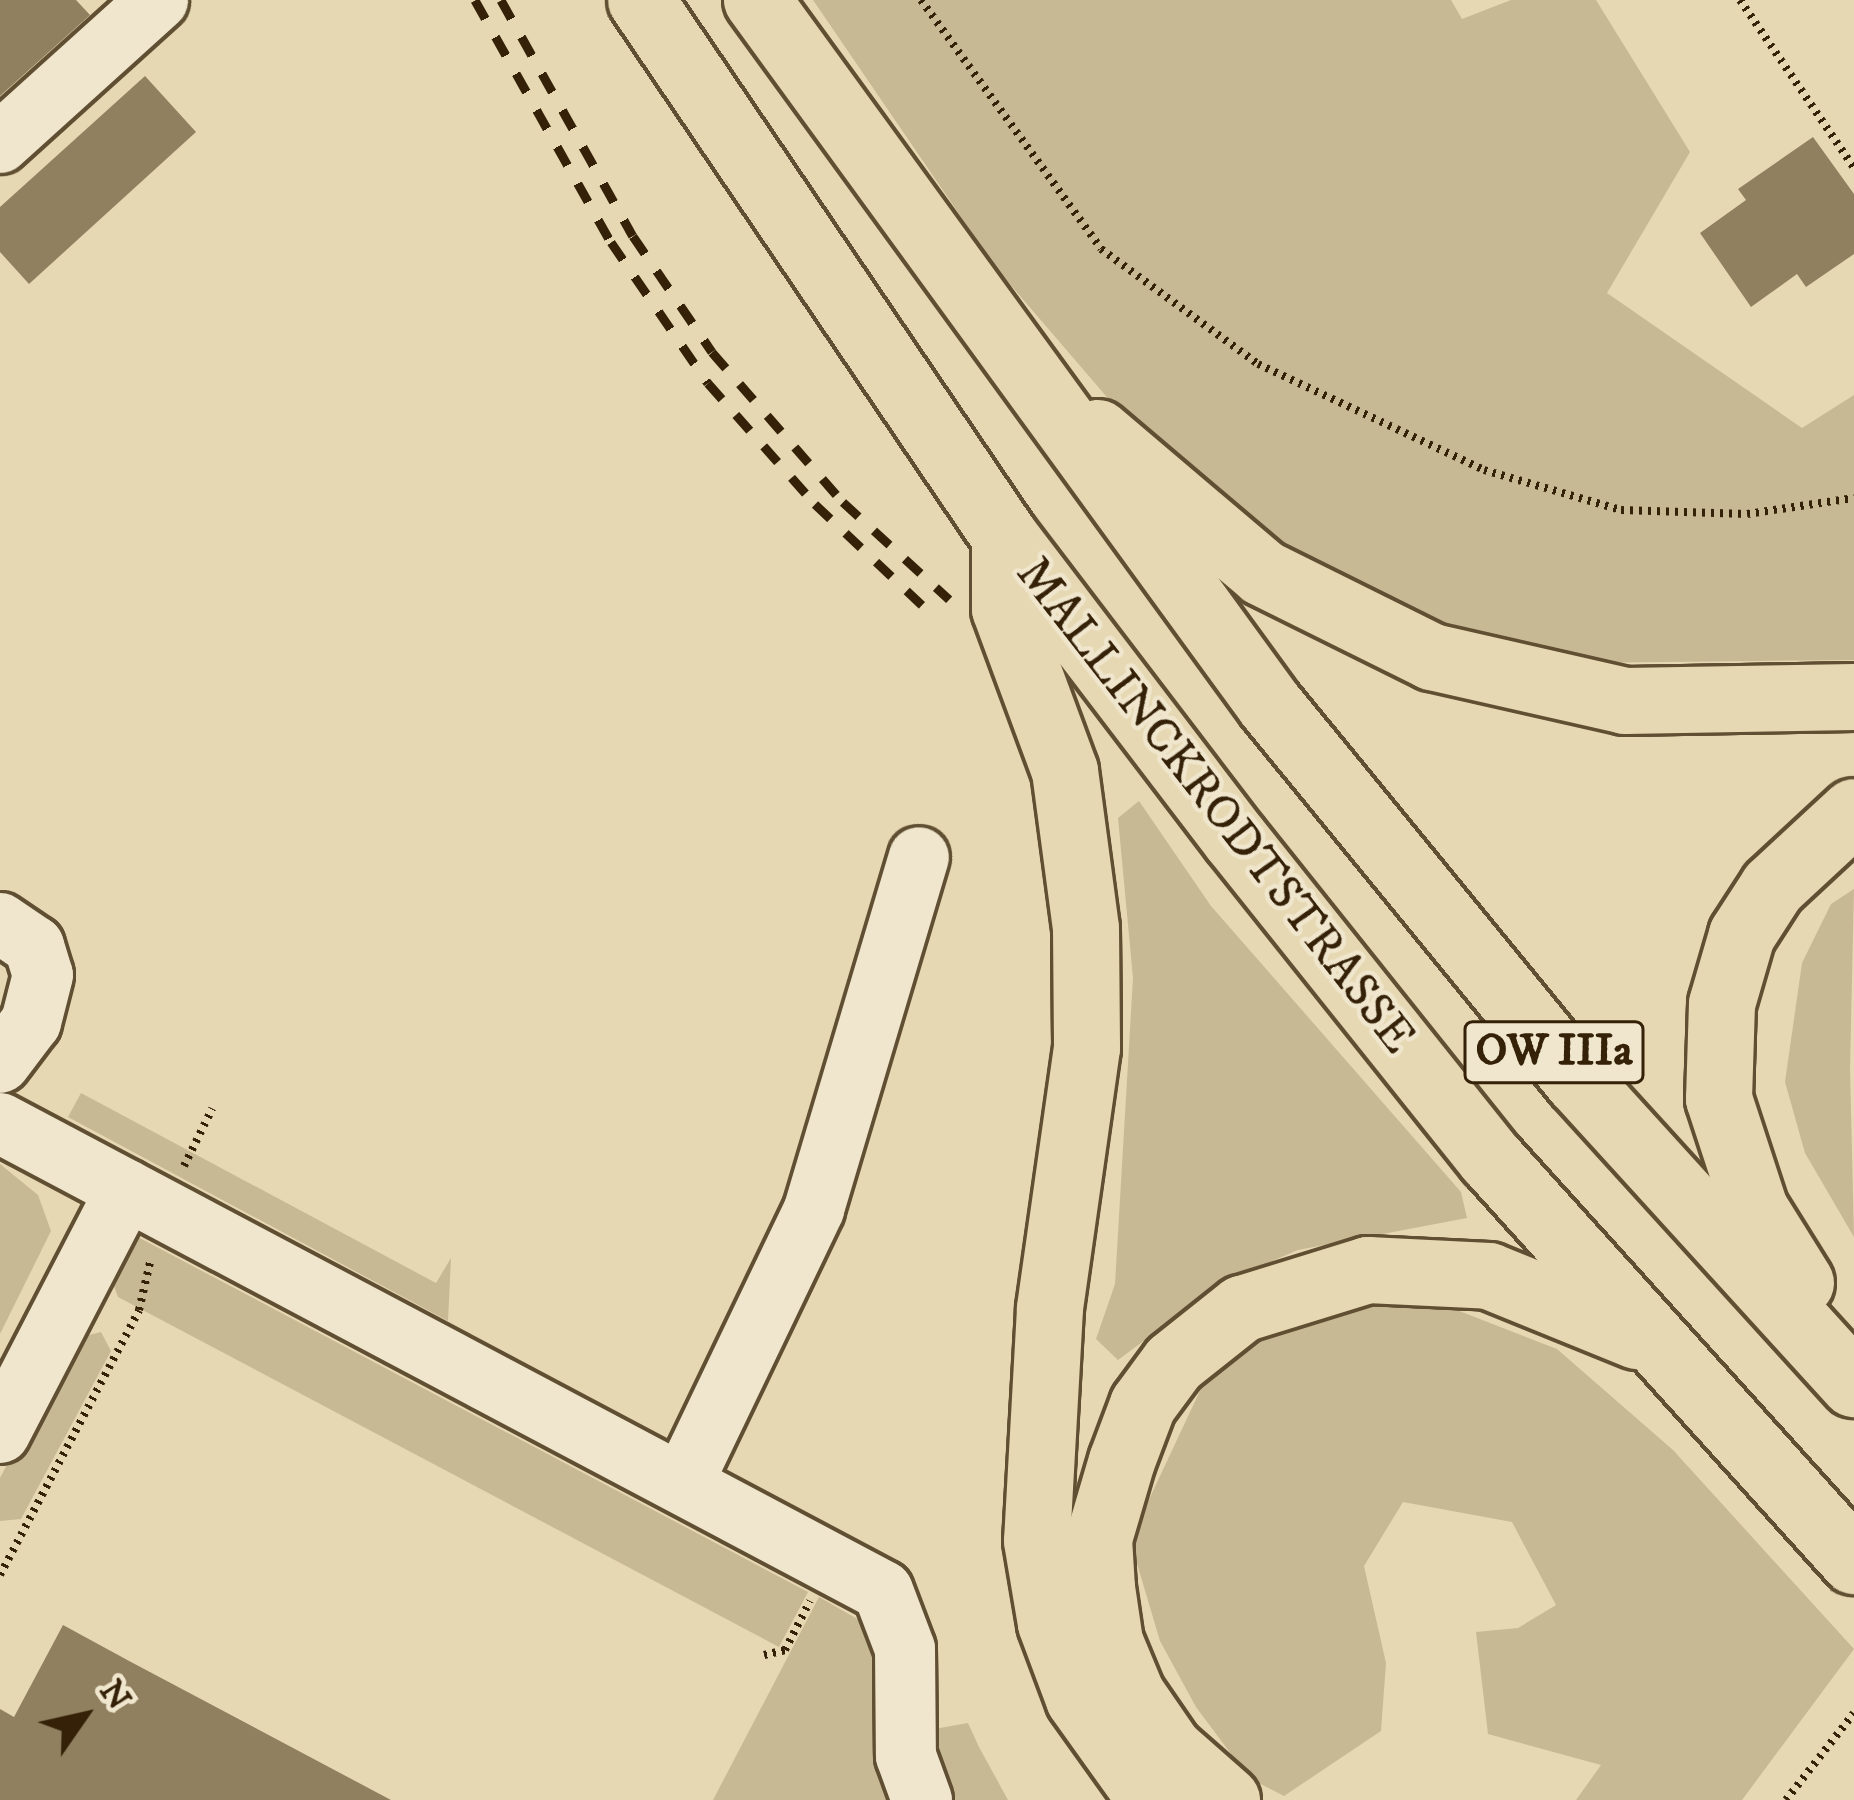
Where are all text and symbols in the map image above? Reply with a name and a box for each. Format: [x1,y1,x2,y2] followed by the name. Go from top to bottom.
[1003,547,1427,1065] street label: MALLINCKRODTSTRASSE
[1461,1013,1647,1091] road number: OW IIIa
[24,1656,144,1776] north arrow
[90,1673,139,1718] text: N

